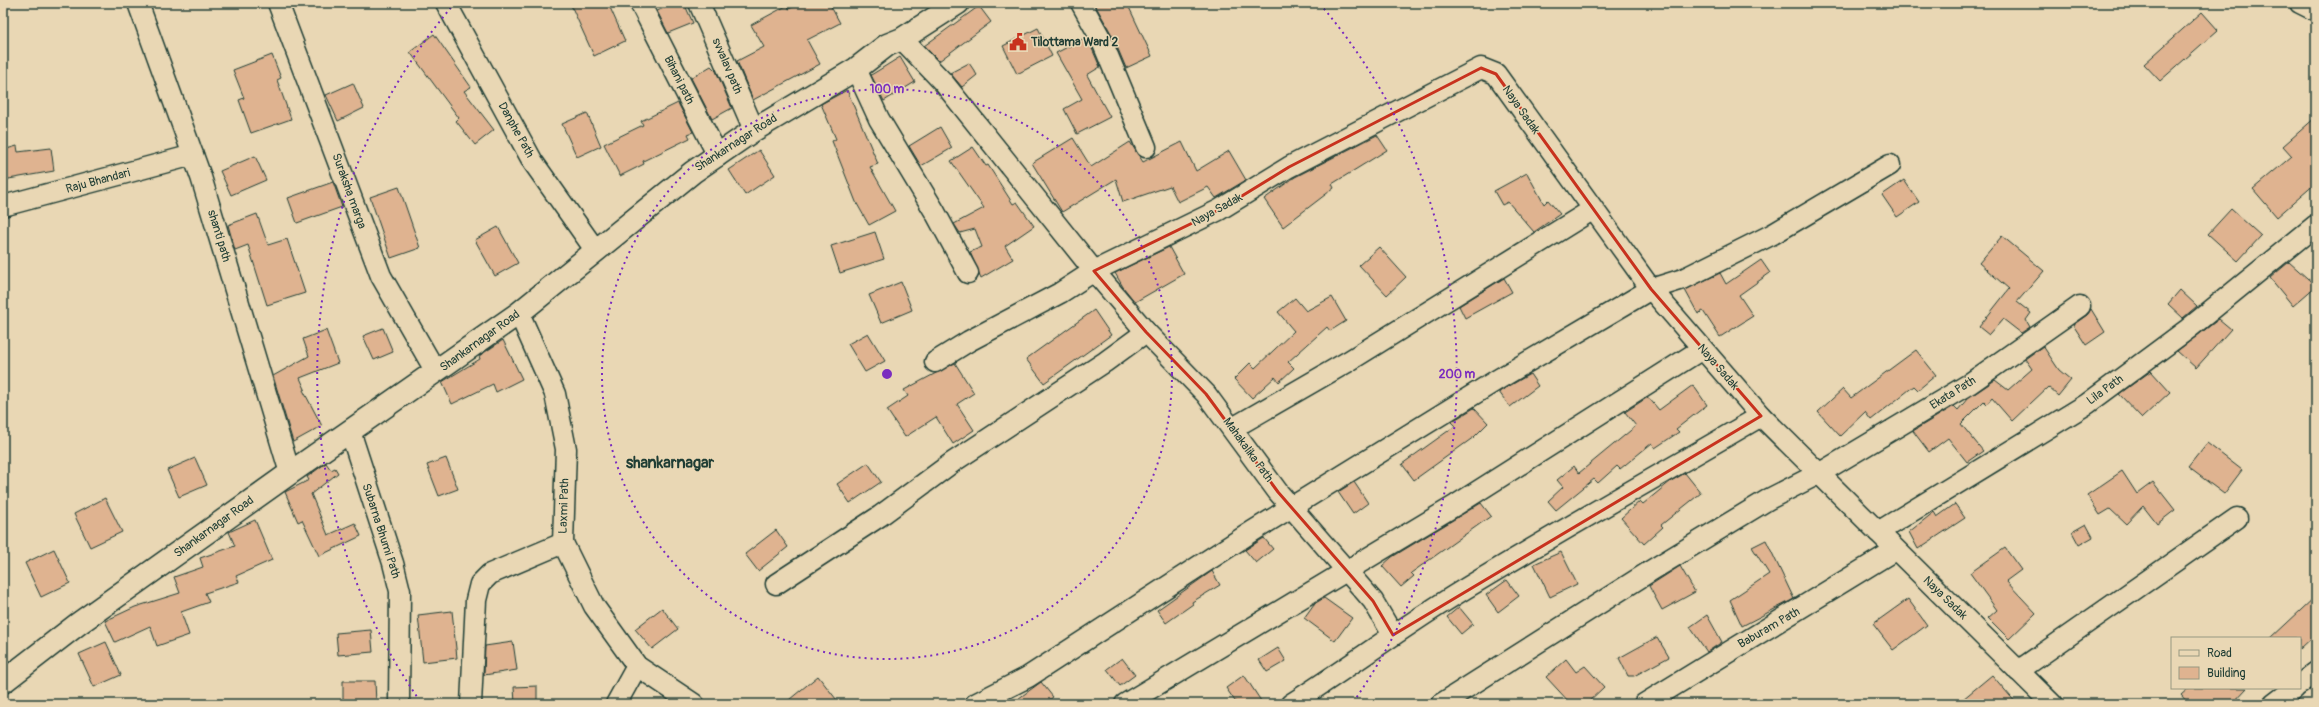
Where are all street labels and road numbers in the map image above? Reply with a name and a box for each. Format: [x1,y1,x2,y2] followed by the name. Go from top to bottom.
[708,36,746,97] street label: svvalav path
[660,53,698,107] street label: Bihani path
[1499,83,1543,137] street label: Naya Sadak
[495,100,538,161] street label: Danphe Path
[692,111,780,175] street label: Shankarnagar Road
[328,151,370,231] street label: Suraksha marga
[64,165,132,197] street label: Raju Bhandari
[1189,190,1245,230] street label: Naya Sadak
[204,208,234,264] street label: shanti path
[437,307,523,375] street label: Shankarnagar Road
[1694,341,1742,393] street label: Naya Sadak
[2084,371,2127,408] street label: Lila Path
[1927,373,1979,413] street label: Ekata Path
[1220,415,1277,485] street label: Mahakalika Path
[556,478,572,534] street label: Laxmi Path
[359,482,404,581] street label: Subarna Bhumi Path
[171,493,257,561] street label: Shankarnagar Road
[1920,573,1970,623] street label: Naya Sadak
[1735,604,1803,652] street label: Baburam Path

